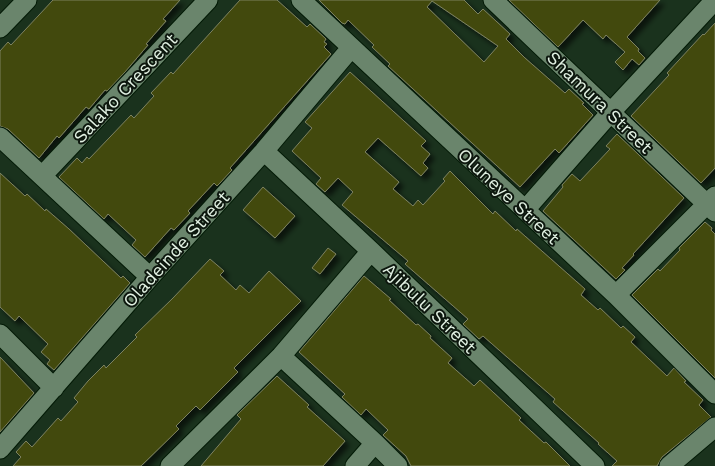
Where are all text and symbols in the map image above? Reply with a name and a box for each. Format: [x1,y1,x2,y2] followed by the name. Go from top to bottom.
[69,28,182,147] street label: Salako Crescent
[543,46,657,158] street label: Shamura Street
[454,144,564,249] street label: Oluneye Street
[118,186,234,311] street label: Oladeinde Street
[379,258,481,358] street label: Ajibulu Street

